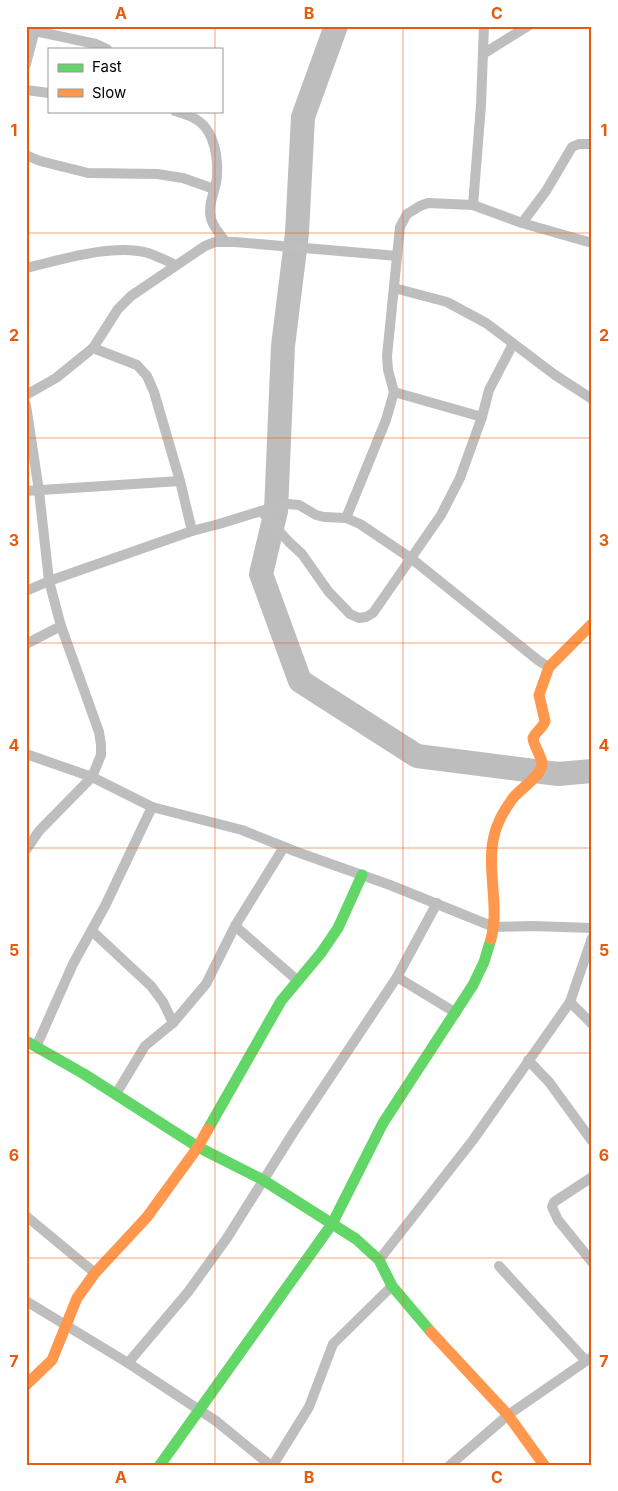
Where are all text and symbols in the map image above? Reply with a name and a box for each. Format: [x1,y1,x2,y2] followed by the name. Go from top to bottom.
[115,3,127,23] text: A
[304,3,314,23] text: B
[491,3,503,23] text: C
[48,48,222,112] legend
[92,57,122,76] text: Fast
[92,83,126,102] text: Slow
[11,120,17,140] text: 1
[601,120,607,140] text: 1
[9,325,19,345] text: 2
[599,325,609,345] text: 2
[9,530,19,550] text: 3
[599,530,609,550] text: 3
[9,735,20,755] text: 4
[599,735,610,755] text: 4
[9,940,19,960] text: 5
[599,940,609,960] text: 5
[9,1145,19,1165] text: 6
[599,1145,609,1165] text: 6
[9,1351,19,1371] text: 7
[599,1351,609,1371] text: 7
[115,1467,127,1487] text: A
[304,1467,314,1487] text: B
[491,1467,503,1487] text: C

